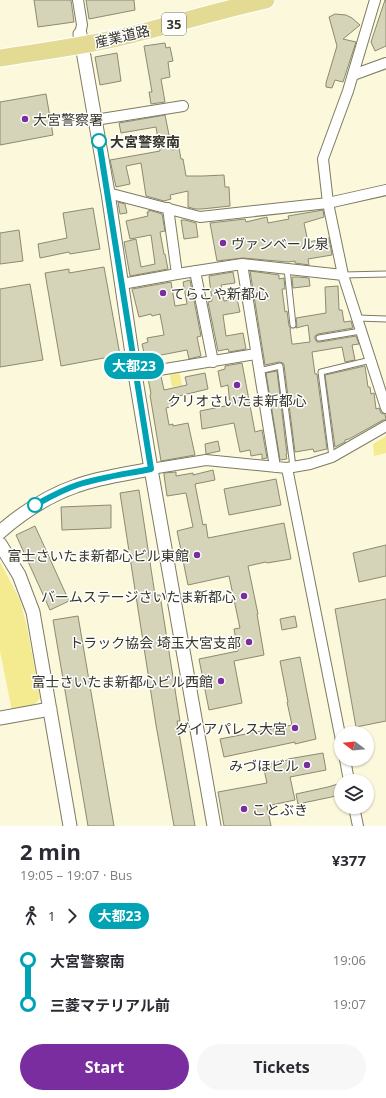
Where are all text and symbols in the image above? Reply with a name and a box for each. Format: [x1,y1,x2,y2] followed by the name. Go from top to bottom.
[162,13,186,35] road number: 35
[93,20,151,52] street label: 産業道路
[33,110,103,129] place label: 大宮警察署
[20,114,30,124] marker: 大宮警察署
[110,132,180,151] place label: 大宮警察南
[91,133,107,149] marker: 大宮警察南
[231,234,329,253] place label: ヴァンベール泉
[218,238,228,248] marker: ヴァンベール泉
[171,284,269,303] place label: てらこや新都心
[158,288,168,298] marker: てらこや新都心
[106,353,162,379] line badge: 大都23
[112,356,156,375] text: 大都23
[232,380,242,390] marker: クリオさいたま新都心
[167,391,307,410] place label: クリオさいたま新都心
[27,497,43,513] unlabelled marker
[7,546,189,565] place label: 富士さいたま新都心ビル東館
[192,550,202,560] marker: 富士さいたま新都心ビル東館
[41,587,236,606] place label: バームステージさいたま新都心
[239,591,249,601] marker: バームステージさいたま新都心
[69,633,241,652] place label: トラック協会 埼玉大宮支部
[244,637,254,647] marker: トラック協会 埼玉大宮支部
[31,672,213,691] place label: 富士さいたま新都心ビル西館
[216,676,226,686] marker: 富士さいたま新都心ビル西館
[175,719,287,738] place label: ダイアパレス大宮
[290,723,300,733] marker: ダイアパレス大宮
[334,726,374,766] north arrow
[334,726,374,814] map controls
[229,756,299,775] place label: みづほビル
[302,760,312,770] marker: みづほビル
[334,774,374,814] button: layers
[252,800,308,819] place label: ことぶき
[239,804,249,814] marker: ことぶき
[20,836,81,866] text: 2 min
[332,850,366,870] text: ¥377
[20,866,132,884] text: 19:05 – 19:07 · Bus
[20,905,42,927] icon: walk
[61,905,83,927] icon: forward
[97,906,141,925] text: 大都23
[48,907,55,925] text: 1
[50,951,125,971] text: 大宮警察南
[333,951,366,969] text: 19:06
[50,995,170,1015] text: 三菱マテリアル前
[333,995,366,1013] text: 19:07
[20,1044,189,1090] button: Start
[197,1044,366,1090] button: Tickets

